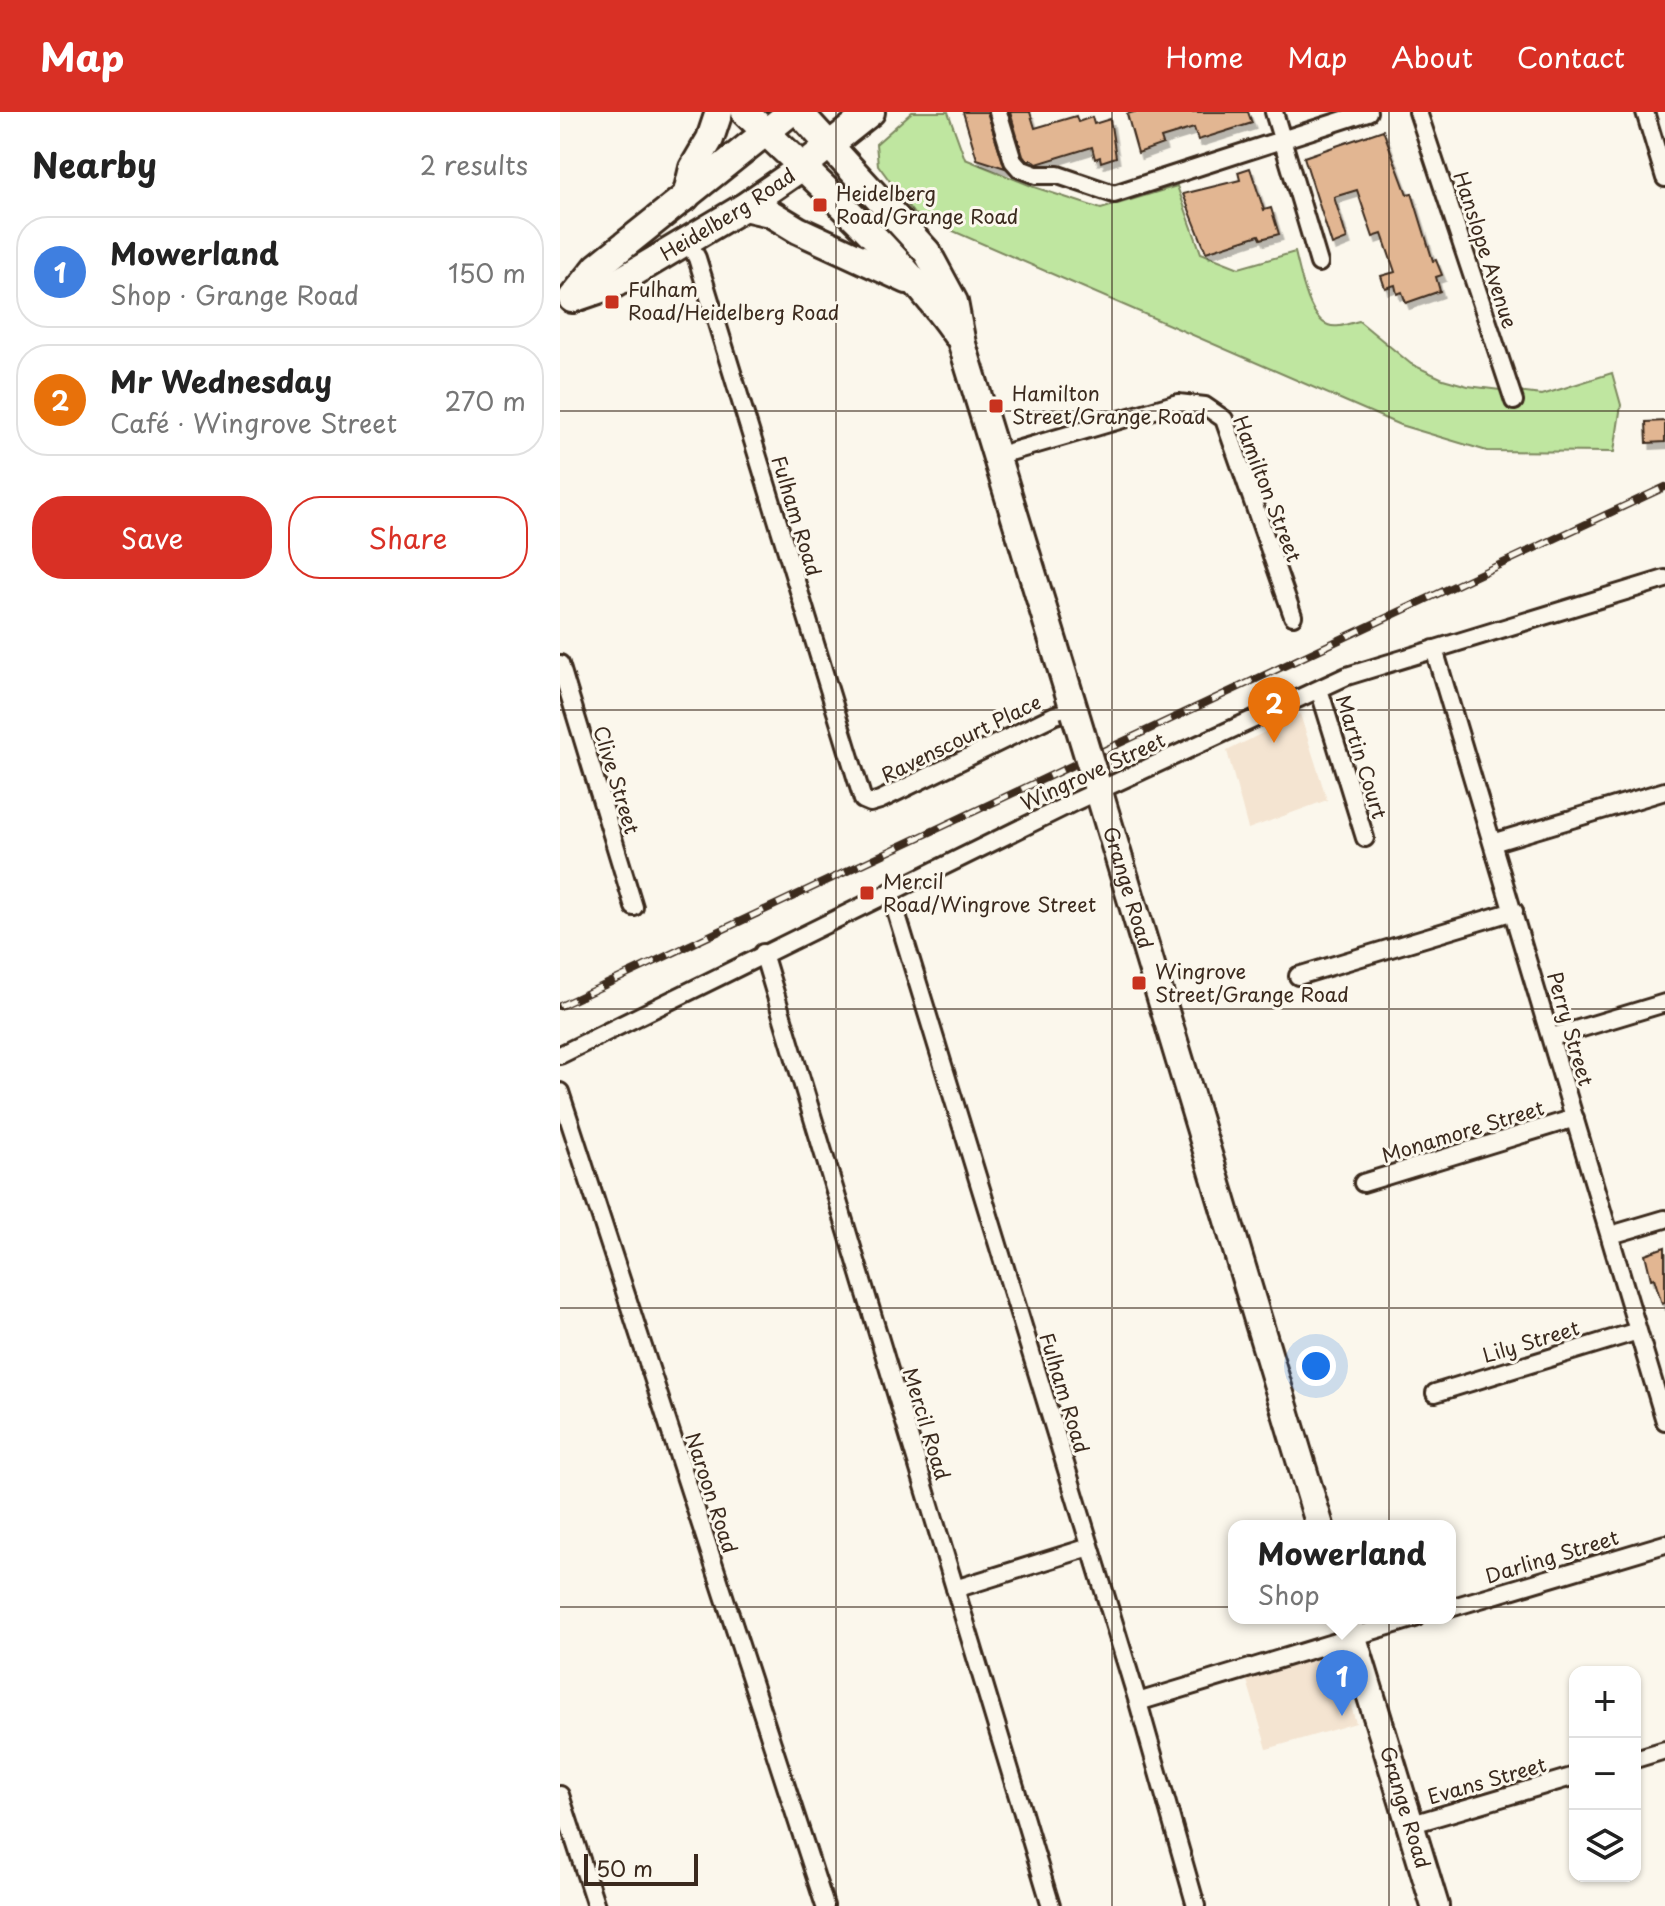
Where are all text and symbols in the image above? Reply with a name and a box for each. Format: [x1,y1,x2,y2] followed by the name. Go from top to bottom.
[40,28,124,85] text: Map
[1165,35,1243,78] text: Home
[1287,35,1347,78] text: Map
[1391,35,1473,78] text: About
[1517,35,1625,78] text: Contact
[32,138,157,190] text: Nearby
[420,145,528,184] text: 2 results
[654,160,801,268] street label: Heidelberg Road
[1446,167,1526,332] street label: Hanslope Avenue
[836,178,1019,231] place label: Heidelberg Road/Grange Road
[811,196,829,214] marker: Heidelberg Road/Grange Road
[110,230,279,275] text: Mowerland
[54,253,66,292] text: 1
[448,253,526,292] text: 150 m
[628,274,839,327] place label: Fulham Road/Heidelberg Road
[110,275,359,314] text: Shop · Grange Road
[603,293,621,311] marker: Fulham Road/Heidelberg Road
[110,358,332,403] text: Mr Wednesday
[1012,378,1206,431] place label: Hamilton Street/Grange Road
[51,381,69,420] text: 2
[445,381,526,420] text: 270 m
[987,397,1005,415] marker: Hamilton Street/Grange Road
[110,403,397,442] text: Café · Wingrove Street
[1226,411,1310,566] street label: Hamilton Street
[764,452,829,580] street label: Fulham Road
[32,496,272,579] button: Save
[288,496,528,579] button: Share
[1248,677,1300,743] pin: 2
[876,686,1045,790] street label: Ravenscourt Place
[1329,691,1395,822] street label: Martin Court
[586,722,648,838] street label: Clive Street
[1015,724,1170,818] street label: Wingrove Street
[1096,823,1161,952] street label: Grange Road
[883,866,1096,919] place label: Mercil Road/Wingrove Street
[858,884,876,902] marker: Mercil Road/Wingrove Street
[1155,956,1349,1009] place label: Wingrove Street/Grange Road
[1540,968,1602,1089] street label: Perry Street
[1130,974,1148,992] marker: Wingrove Street/Grange Road
[1378,1092,1548,1170] street label: Monamore Street
[1479,1312,1583,1370] street label: Lily Street
[1032,1329,1097,1457] street label: Fulham Road
[1296,1346,1336,1386] your location
[896,1364,958,1484] street label: Mercil Road
[678,1428,746,1557] street label: Naroon Road
[1228,1520,1456,1624] popup
[1481,1522,1622,1591] street label: Darling Street
[1258,1530,1426,1575] text: Mowerland
[1258,1575,1320,1614] text: Shop
[1316,1650,1368,1716] pin: 1
[1569,1666,1641,1882] map controls
[1569,1666,1641,1738] button: +
[1569,1738,1641,1810] button: −
[1373,1742,1439,1872] street label: Grange Road
[1424,1749,1550,1811] street label: Evans Street
[1569,1810,1641,1882] button: layers
[584,1850,698,1886] scale bar
[596,1851,653,1884] text: 50 m

